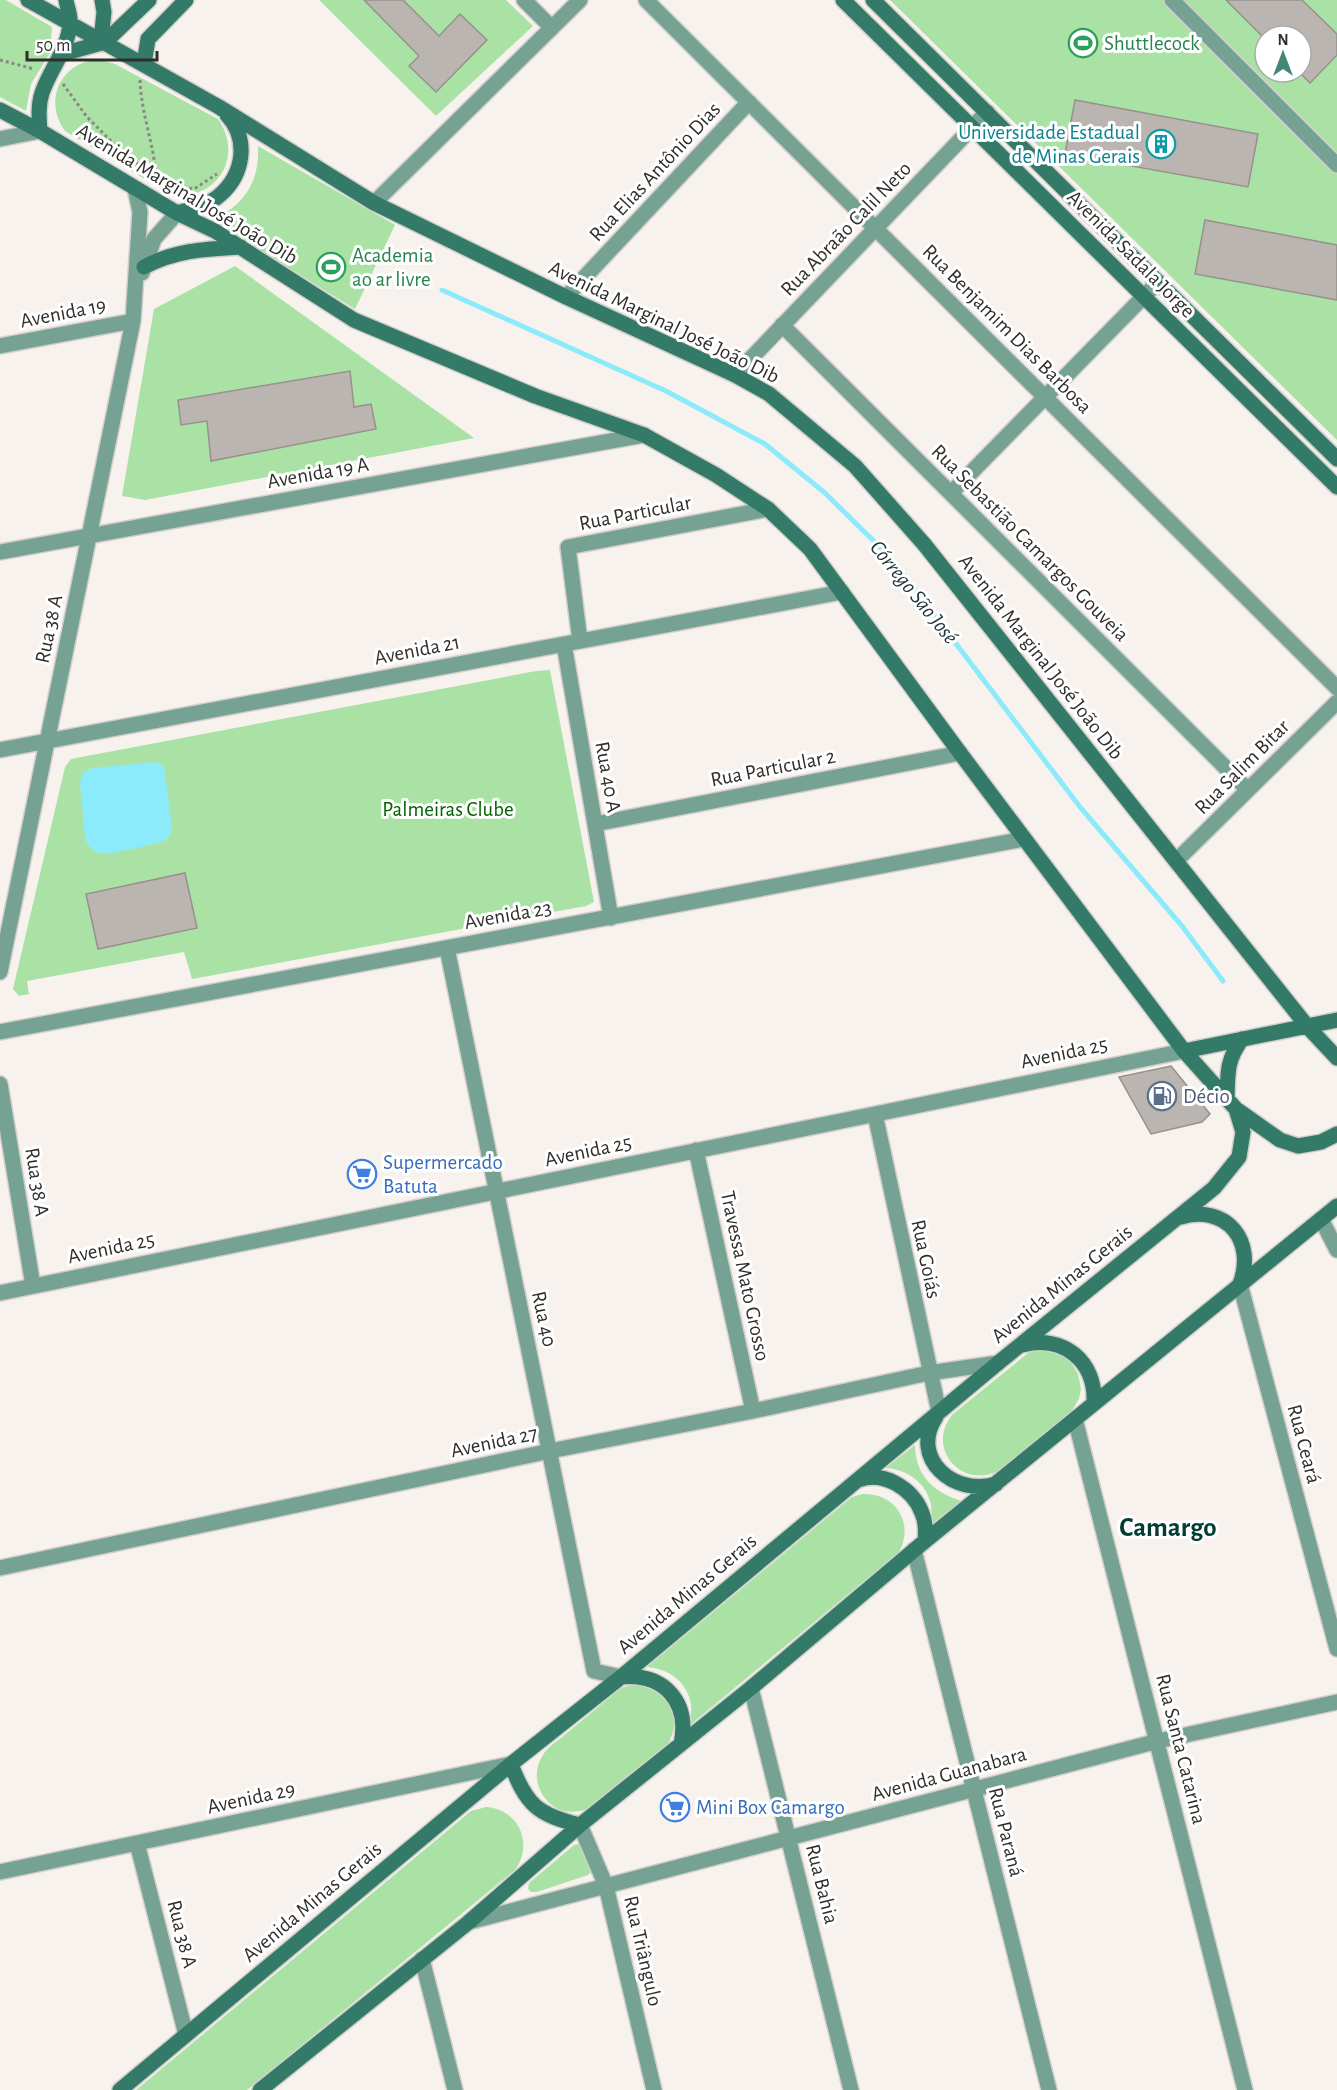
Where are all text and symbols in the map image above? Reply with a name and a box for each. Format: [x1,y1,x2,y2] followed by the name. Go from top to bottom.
[27,24,158,62] scale bar
[1253,24,1313,84] north arrow
[1067,27,1099,59] sports icon: Shuttlecock
[1277,32,1289,48] text: N
[1104,33,1200,54] place label: Shuttlecock
[36,37,70,55] text: 50 m
[585,98,725,246] street label: Rua Elias Antônio Dias
[73,120,301,268] street label: Avenida Marginal José João Dib
[958,122,1140,167] place label: Universidade Estadual de Minas Gerais
[1145,128,1177,160] building icon: Universidade Estadual de Minas Gerais
[777,158,915,300] street label: Rua Abraão Calil Neto
[1063,186,1199,322] street label: Avenida Sadala Jorge
[918,240,1096,418] street label: Rua Benjamim Dias Barbosa
[352,245,434,290] place label: Academia ao ar livre
[315,251,347,283] sports icon: Academia ao ar livre
[545,257,783,387] street label: Avenida Marginal José João Dib
[18,294,108,332] street label: Avenida 19
[927,440,1133,646] street label: Rua Sebastião Camargos Gouveia
[266,454,370,492] street label: Avenida 19 A
[577,492,693,534] street label: Rua Particular
[866,536,962,648] water label: Córrego São José
[955,551,1127,763] street label: Avenida Marginal José João Dib
[32,593,66,665] street label: Rua 38 A
[372,631,462,669] street label: Avenida 21
[1191,716,1293,818] street label: Rua Salim Bitar
[591,740,625,814] street label: Rua 40 A
[709,746,837,790] street label: Rua Particular 2
[382,799,514,820] park label: Palmeiras Clube
[463,897,553,933] street label: Avenida 23
[1019,1034,1109,1072] street label: Avenida 25
[1146,1080,1178,1112] fuel station icon: Décio
[1183,1086,1230,1107] place label: Décio
[543,1132,633,1170] street label: Avenida 25
[21,1146,53,1218] street label: Rua 38 A
[383,1152,503,1197] place label: Supermercado Batuta
[346,1158,378,1190] supermarket icon: Supermercado Batuta
[717,1189,773,1363] street label: Travessa Mato Grosso
[907,1218,945,1300] street label: Rua Goiás
[988,1221,1136,1347] street label: Avenida Minas Gerais
[66,1229,156,1267] street label: Avenida 25
[528,1289,560,1349] street label: Rua 40
[1283,1402,1325,1486] street label: Rua Ceará
[449,1423,540,1461] street label: Avenida 27
[1119,1514,1217,1541] district label: Camargo
[613,1530,761,1658] street label: Avenida Minas Gerais
[1152,1672,1210,1827] street label: Rua Santa Catarina
[869,1743,1029,1805] street label: Avenida Guanabara
[205,1778,297,1818] street label: Avenida 29
[985,1785,1027,1879] street label: Rua Paraná
[659,1791,691,1823] supermarket icon: Mini Box Camargo
[696,1797,845,1818] place label: Mini Box Camargo
[238,1838,386,1966] street label: Avenida Minas Gerais
[802,1842,842,1927] street label: Rua Bahia
[620,1894,666,2008] street label: Rua Triângulo
[163,1898,201,1970] street label: Rua 38 A

